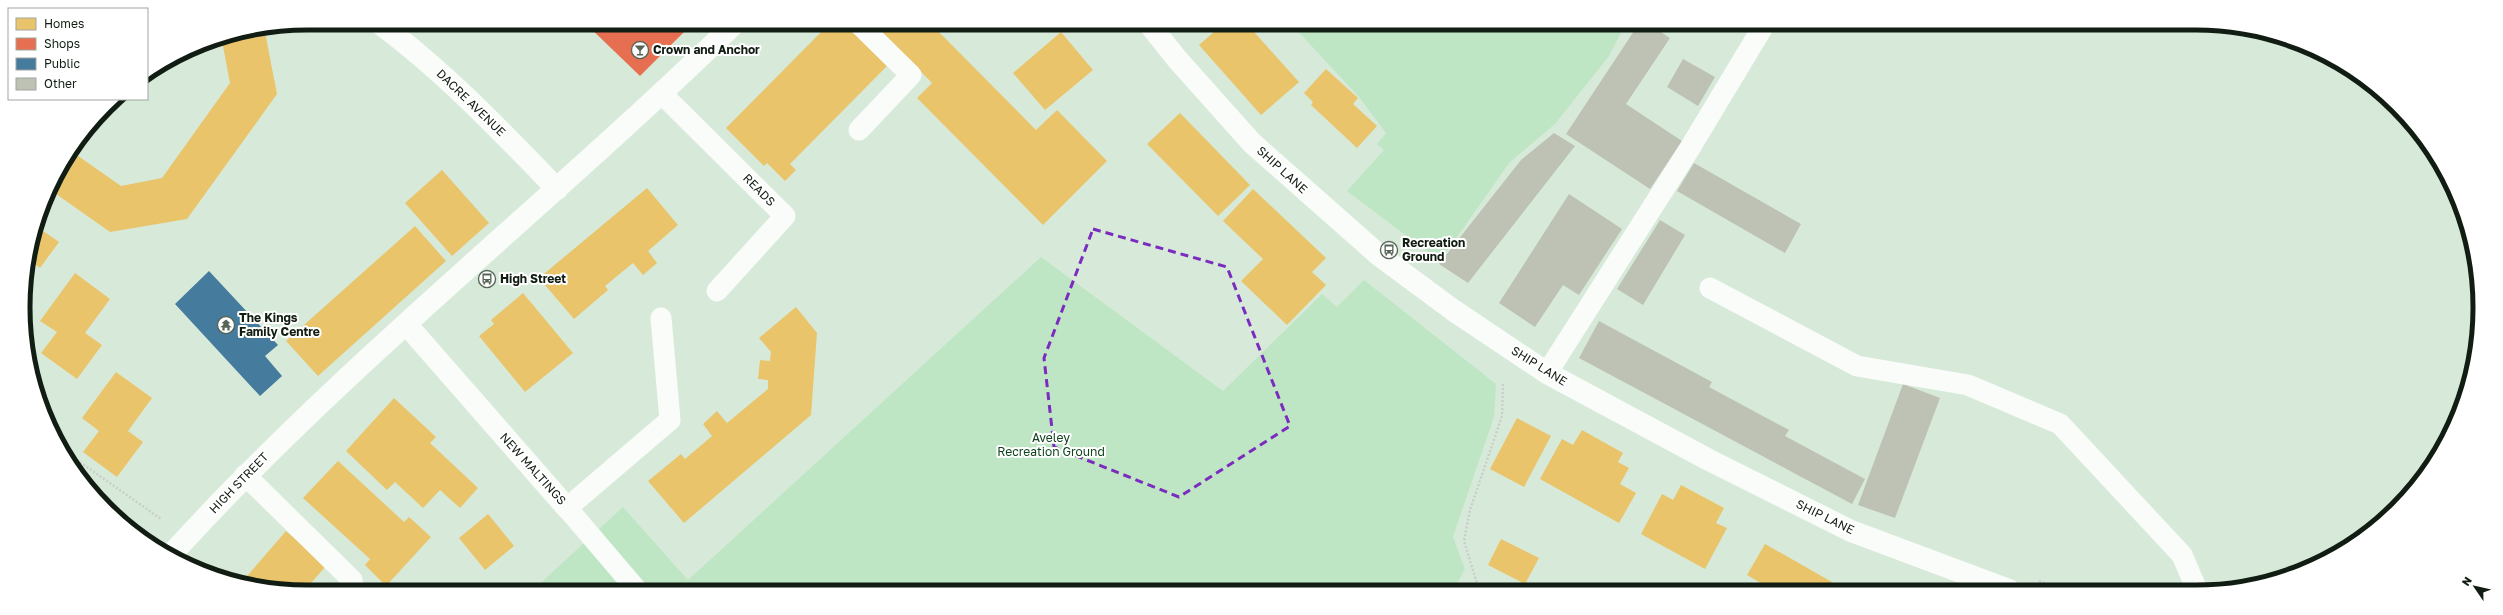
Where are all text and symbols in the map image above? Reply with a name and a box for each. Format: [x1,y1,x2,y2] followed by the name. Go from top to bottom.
[8,8,148,100] legend
[44,16,84,31] text: Homes
[44,36,80,51] text: Shops
[630,40,650,60] bar icon: Crown and Anchor
[653,42,760,57] place label: Crown and Anchor
[44,56,81,71] text: Public
[434,66,509,139] street label: DACRE AVENUE
[44,76,77,91] text: Other
[1254,143,1311,196] street label: SHIP LANE
[740,170,779,209] street label: READS
[1402,235,1465,264] place label: Recreation Ground
[1379,240,1399,260] bus stop icon: Recreation Ground
[477,269,497,289] bus stop icon: High Street
[500,271,566,286] place label: High Street
[239,310,320,339] place label: The Kings Family Centre
[216,315,236,335] temple icon: The Kings Family Centre
[1509,342,1570,389] street label: SHIP LANE
[497,430,570,508] street label: NEW MALTINGS
[997,430,1105,459] park label: Aveley Recreation Ground
[206,449,272,516] street label: HIGH STREET
[1794,496,1857,537] street label: SHIP LANE
[2455,567,2495,607] north arrow
[2459,574,2474,588] text: N

